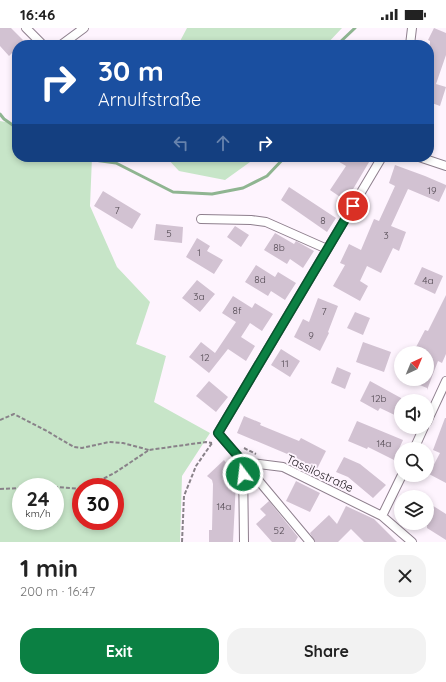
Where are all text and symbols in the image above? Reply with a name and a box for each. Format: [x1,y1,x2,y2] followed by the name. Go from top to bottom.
[20,5,55,24] text: 16:46
[98,53,164,88] text: 30 m
[32,56,84,108] icon: right
[98,88,201,111] text: Arnulfstraße
[170,132,192,154] icon: left
[212,132,234,154] icon: ahead
[254,132,276,154] icon: right
[427,184,437,197] house number: 19
[336,189,370,223] pin
[342,195,364,217] icon: arrive
[114,204,120,217] house number: 7
[320,214,326,227] house number: 8
[166,227,172,240] house number: 5
[383,229,389,242] house number: 3
[273,241,285,254] house number: 8b
[197,246,201,259] house number: 1
[254,273,266,286] house number: 8d
[422,274,434,287] house number: 4a
[193,290,205,303] house number: 3a
[233,304,242,317] house number: 8f
[321,305,327,318] house number: 7
[308,329,314,342] house number: 9
[394,346,434,386] north arrow
[394,346,434,530] map controls
[200,351,210,364] house number: 12
[281,357,289,370] house number: 11
[371,392,387,405] house number: 12b
[394,394,434,434] button: sound
[377,437,391,450] house number: 14a
[394,442,434,482] button: search
[284,451,356,495] street label: Tassilostraße
[222,453,264,495] position arrow
[72,478,124,530] speed limit sign: 30
[26,486,50,511] text: 24
[394,490,434,530] button: layers
[217,500,231,513] house number: 14a
[25,507,51,520] text: km/h
[274,524,285,537] house number: 52
[20,553,78,583] text: 1 min
[384,555,426,597] button: close
[20,583,95,599] text: 200 m · 16:47
[20,628,219,674] button: Exit
[227,628,426,674] button: Share

